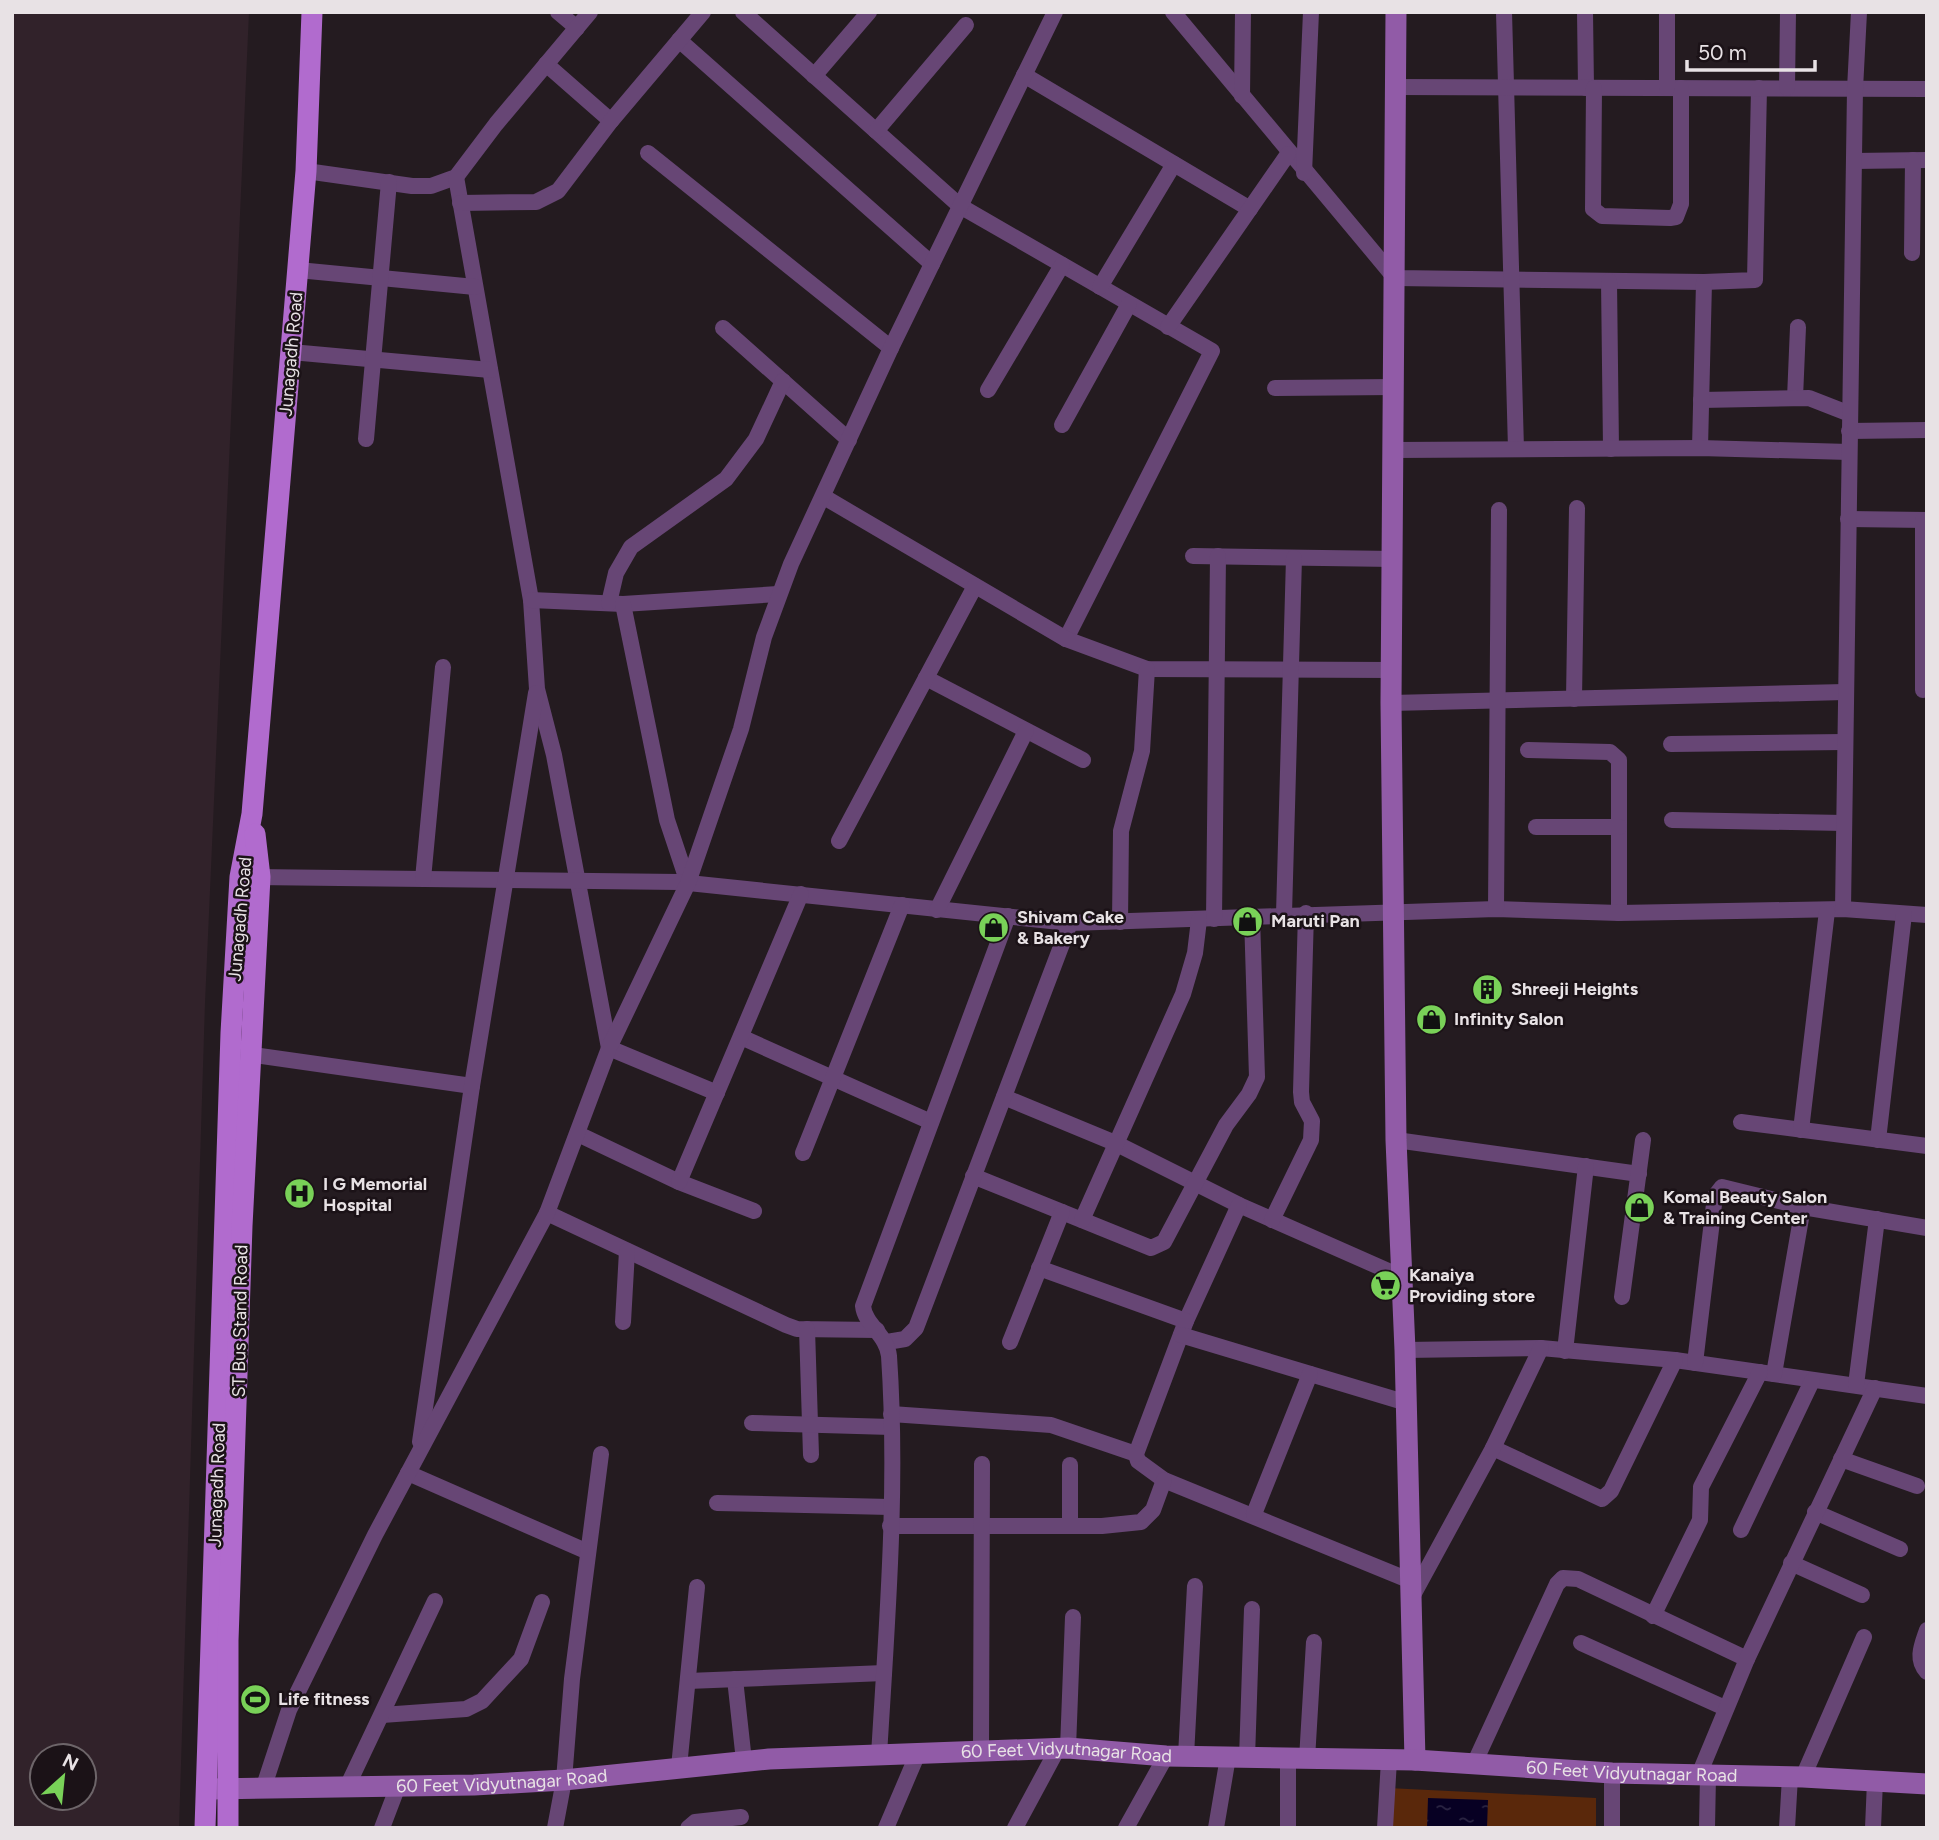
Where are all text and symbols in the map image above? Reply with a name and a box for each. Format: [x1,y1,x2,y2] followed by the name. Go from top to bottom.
[1687,28,1815,72] scale bar
[1698,40,1747,65] text: 50 m
[275,291,307,417] street label: Junagadh Road
[224,856,256,982] street label: Junagadh Road
[1231,904,1265,938] shop icon: Maruti Pan
[1017,906,1124,949] place label: Shivam Cake & Bakery
[977,910,1011,944] shop icon: Shivam Cake & Bakery
[1271,910,1360,932] place label: Maruti Pan
[1471,972,1505,1006] building icon: Shreeji Heights
[1511,978,1639,1000] place label: Shreeji Heights
[1414,1002,1448,1036] shop icon: Infinity Salon
[1454,1008,1564,1030] place label: Infinity Salon
[323,1173,427,1216] place label: I G Memorial Hospital
[283,1177,317,1211] hospital icon: I G Memorial Hospital
[1663,1186,1827,1229] place label: Komal Beauty Salon & Training Center
[1623,1190,1657,1224] shop icon: Komal Beauty Salon & Training Center
[228,1244,252,1398] street label: ST Bus Stand Road
[1409,1264,1535,1307] place label: Kanaiya Providing store
[1369,1268,1403,1302] supermarket icon: Kanaiya Providing store
[204,1422,230,1548] street label: Junagadh Road
[238,1682,272,1716] sports icon: Life fitness
[278,1688,370,1710] place label: Life fitness
[961,1737,1172,1767] street label: 60 Feet Vidyutnagar Road
[28,1742,98,1812] north arrow
[59,1749,82,1776] text: N
[1526,1756,1738,1787] street label: 60 Feet Vidyutnagar Road
[396,1765,608,1797] street label: 60 Feet Vidyutnagar Road

